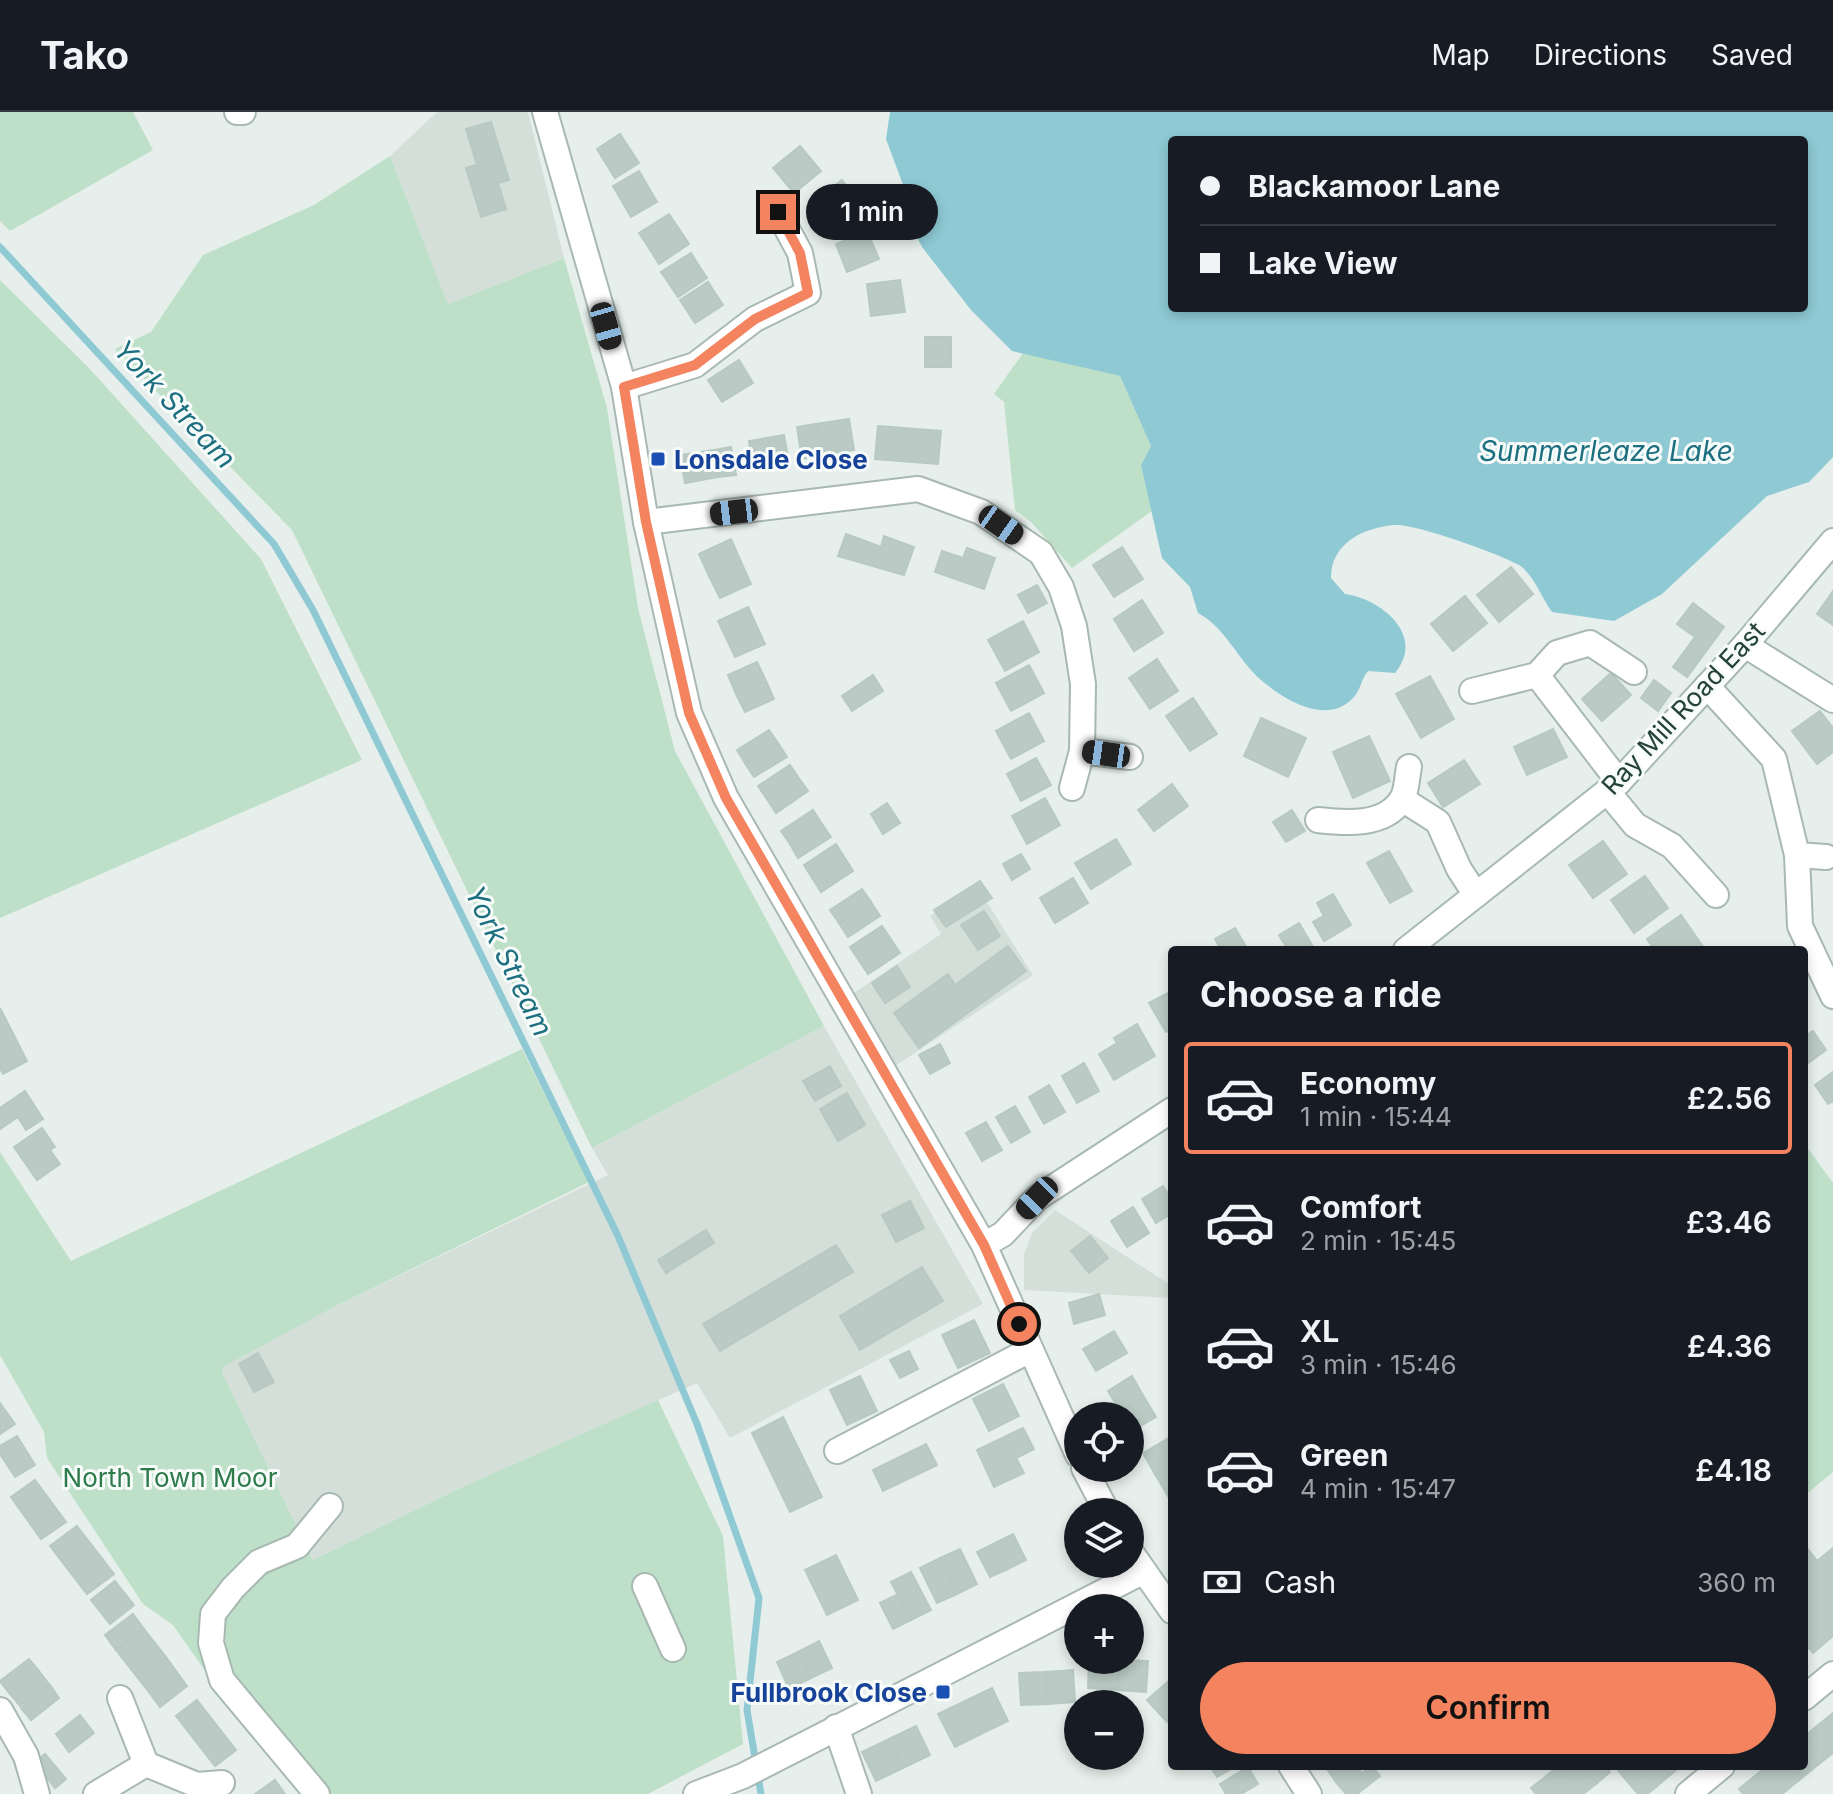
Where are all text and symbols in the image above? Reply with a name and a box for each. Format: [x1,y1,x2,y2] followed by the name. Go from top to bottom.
[40,32,129,78] text: Tako
[1431,38,1490,72] text: Map
[1534,38,1667,72] text: Directions
[1711,38,1793,72] text: Saved
[1248,168,1500,204] text: Blackamoor Lane
[806,184,938,240] callout: 1 min
[760,194,796,230] route end
[840,196,904,227] text: 1 min
[1248,245,1398,281] text: Lake View
[588,300,624,352] car
[107,333,243,475] water label: York Stream
[1479,434,1733,468] water label: Summerleaze Lake
[674,444,868,475] place label: Lonsdale Close
[649,450,667,468] marker: Lonsdale Close
[709,497,759,527] car
[974,501,1028,549] car
[1595,615,1771,801] street label: Ray Mill Road East
[1081,739,1131,769] car
[458,880,560,1042] water label: York Stream
[1200,972,1442,1016] text: Choose a ride
[1204,1062,1276,1134] icon: car
[1300,1065,1436,1101] text: Economy
[1687,1080,1772,1116] text: £2.56
[1300,1101,1452,1132] text: 1 min · 15:44
[1012,1172,1062,1224] car
[1204,1186,1276,1258] icon: car
[1300,1189,1421,1225] text: Comfort
[1686,1204,1772,1240] text: £3.46
[1300,1225,1456,1256] text: 2 min · 15:45
[1001,1306,1037,1342] route start
[1204,1310,1276,1382] icon: car
[1300,1313,1339,1349] text: XL
[1687,1328,1772,1364] text: £4.36
[1300,1349,1457,1380] text: 3 min · 15:46
[1064,1402,1144,1770] map controls
[1064,1402,1144,1482] button: locate
[1204,1434,1276,1506] icon: car
[1300,1437,1388,1473] text: Green
[1695,1452,1772,1488] text: £4.18
[63,1462,278,1493] park label: North Town Moor
[1300,1473,1456,1504] text: 4 min · 15:47
[1064,1498,1144,1578] button: layers
[1200,1560,1244,1604] icon: cash
[1264,1564,1336,1600] text: Cash
[1697,1567,1776,1598] text: 360 m
[1064,1594,1144,1674] button: +
[1200,1662,1776,1754] button: Confirm
[731,1677,927,1708] place label: Fullbrook Close
[934,1683,952,1701] marker: Fullbrook Close
[1064,1690,1144,1770] button: −

